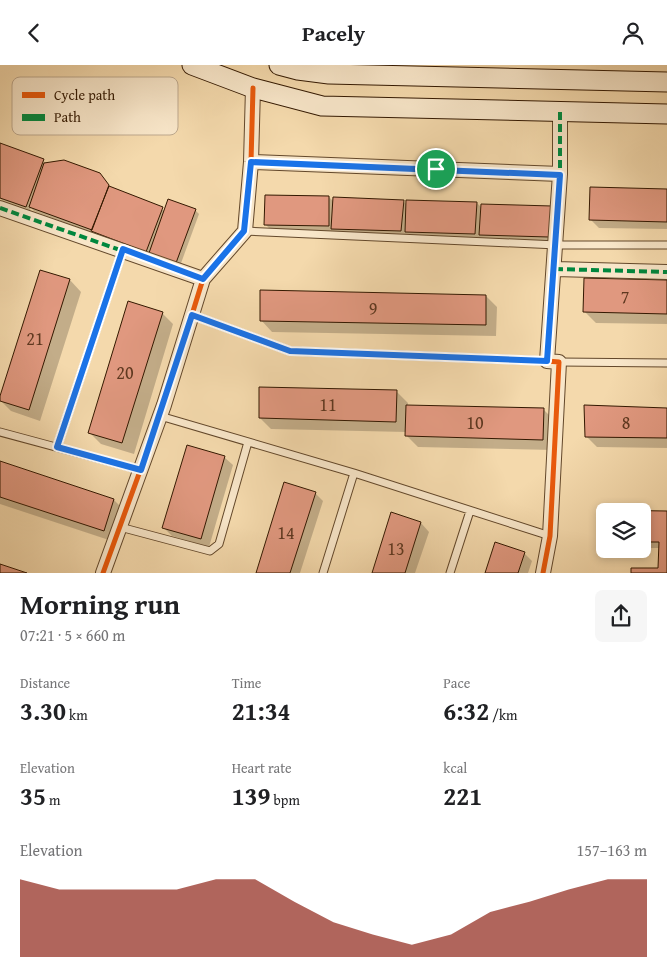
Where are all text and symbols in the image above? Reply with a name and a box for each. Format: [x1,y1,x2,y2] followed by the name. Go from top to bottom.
[302,17,365,49] text: Pacely
[20,19,48,47] icon: back
[619,19,647,47] icon: person
[12,77,178,135] legend
[54,85,115,105] text: Cycle path
[54,107,81,127] text: Path
[415,148,457,190] pin
[422,155,450,183] icon: arrive
[621,283,629,310] house number: 7
[369,295,377,322] house number: 9
[26,325,44,352] house number: 21
[116,359,134,386] house number: 20
[319,391,337,418] house number: 11
[466,409,484,436] house number: 10
[622,409,630,436] house number: 8
[596,503,651,558] map controls
[596,503,651,558] button: layers
[277,519,295,546] house number: 14
[387,535,405,562] house number: 13
[20,583,180,624] text: Morning run
[595,590,647,642] button: share
[20,623,125,647] text: 07:21 · 5 × 660 m
[20,673,70,693] text: Distance
[232,673,261,693] text: Time
[443,673,470,693] text: Pace
[20,693,66,729] text: 3.30
[232,693,291,729] text: 21:34
[443,693,489,729] text: 6:32
[66,705,88,725] text: km
[489,705,518,725] text: /km
[20,758,75,778] text: Elevation
[232,758,292,778] text: Heart rate
[443,758,467,778] text: kcal
[20,778,46,814] text: 35
[232,778,271,814] text: 139
[443,778,482,814] text: 221
[46,790,60,810] text: m
[271,790,300,810] text: bpm
[20,838,83,862] text: Elevation
[577,838,647,862] text: 157–163 m

